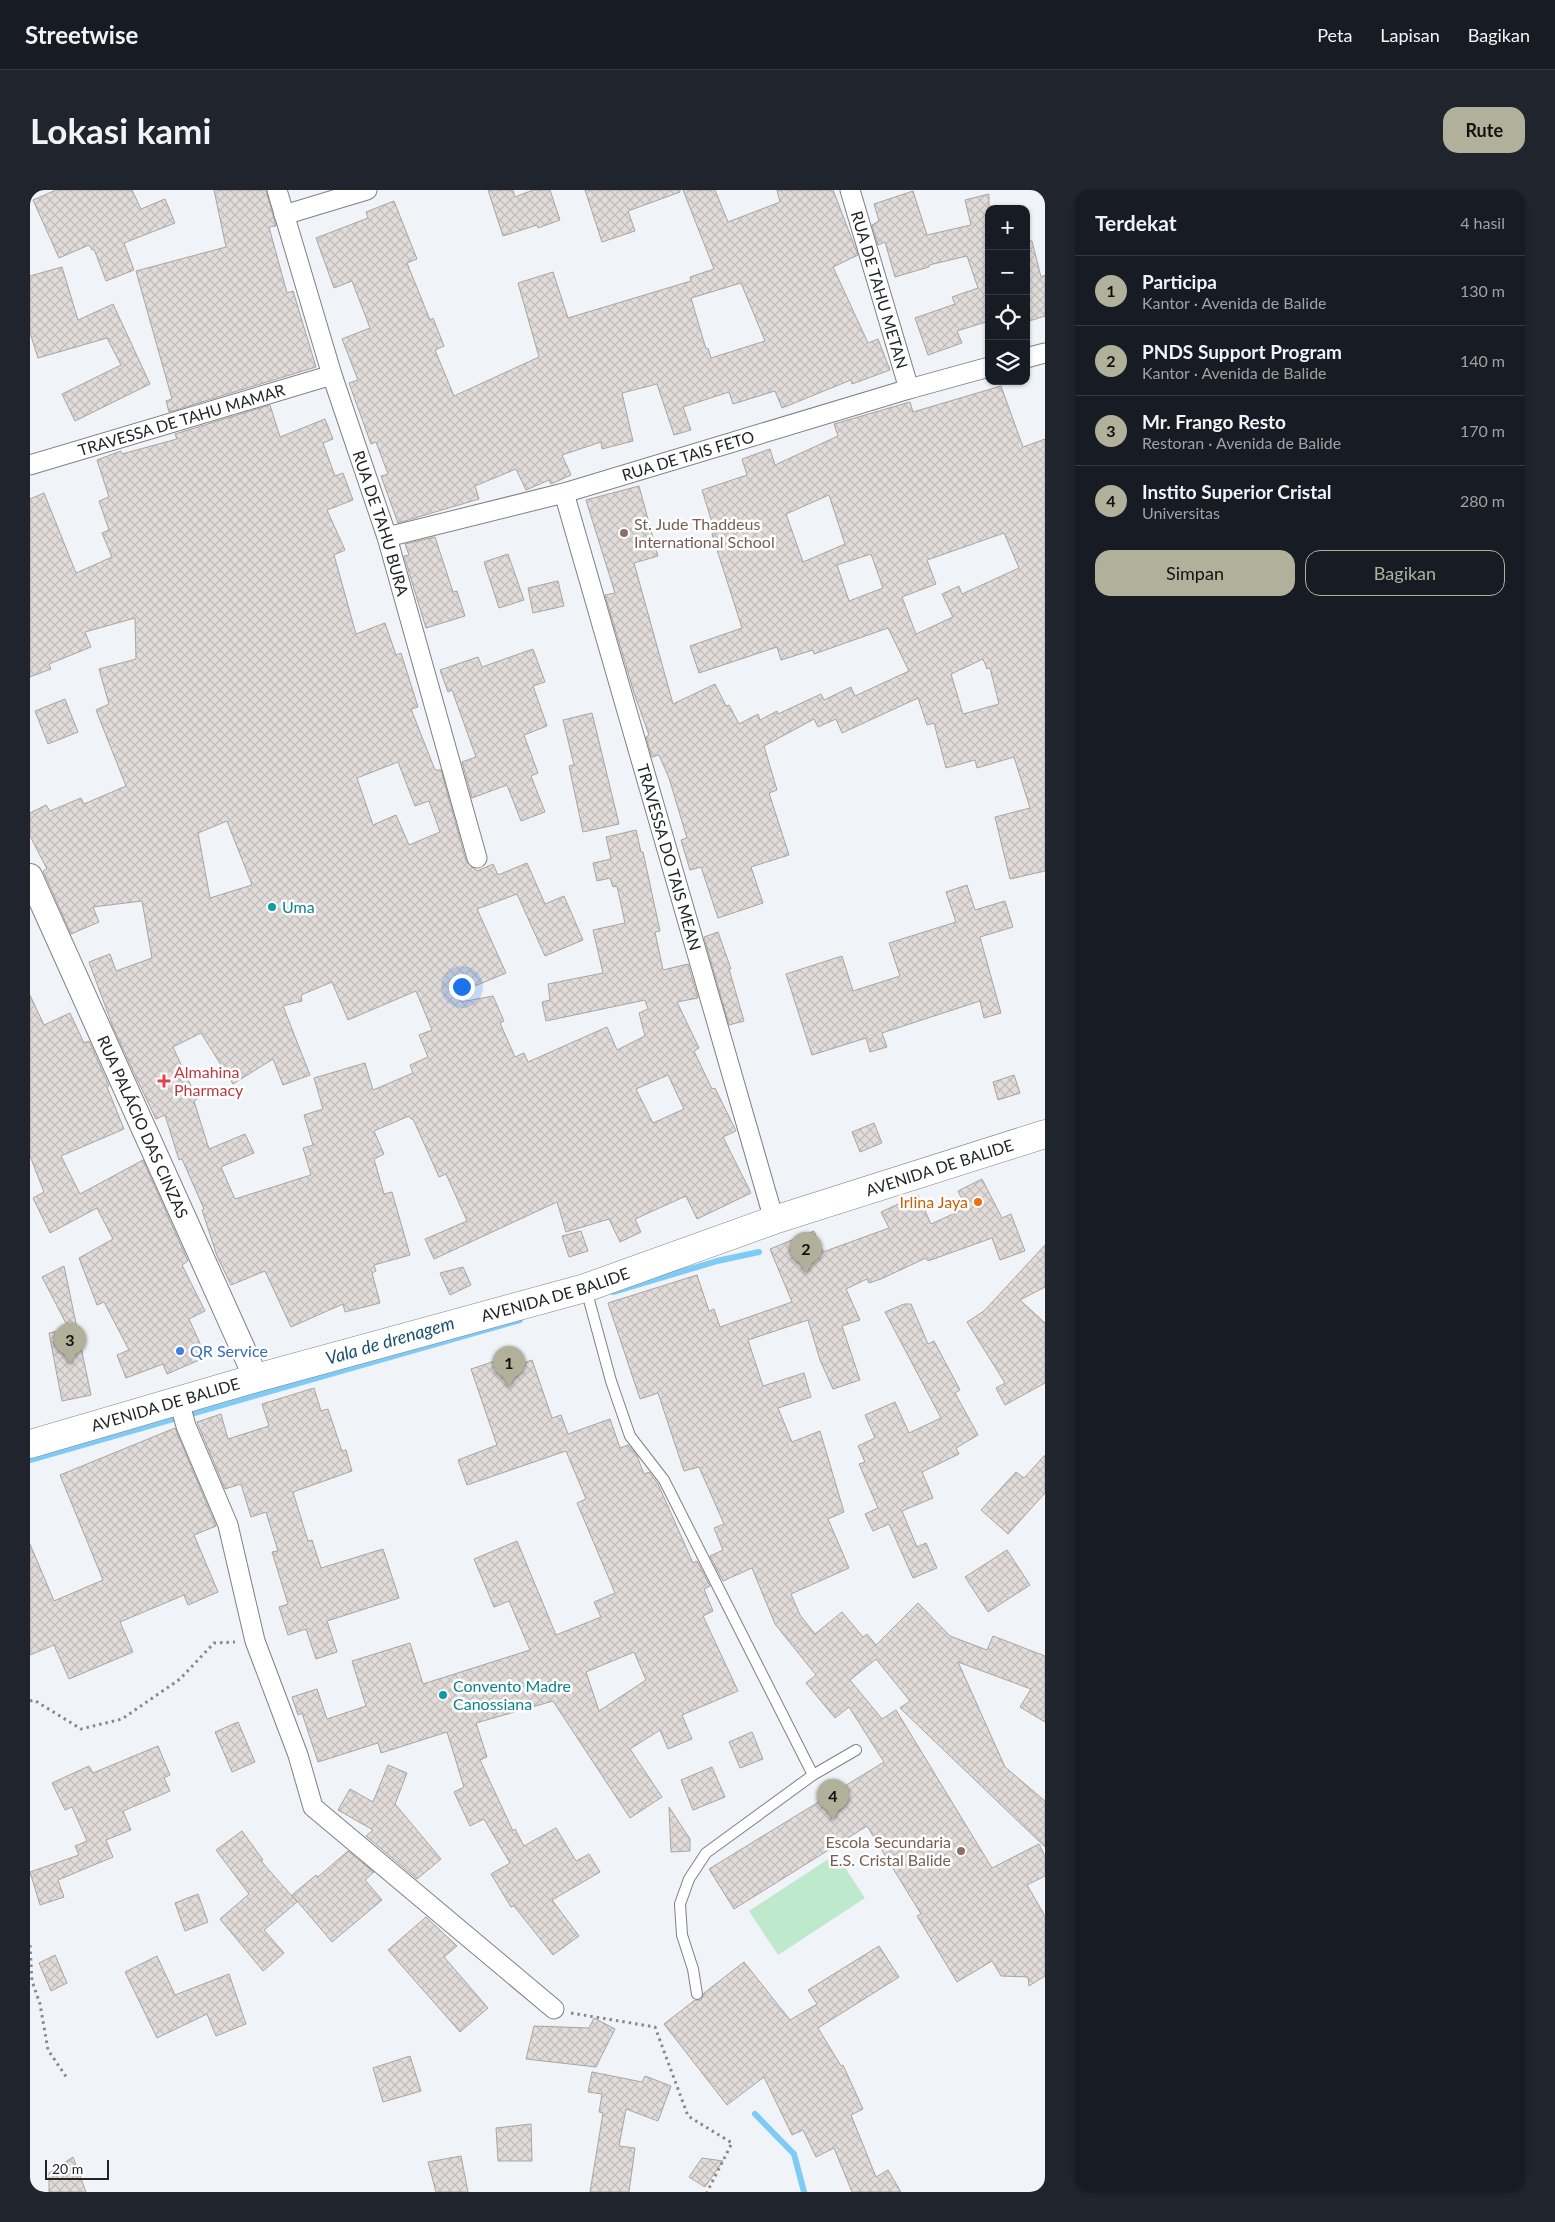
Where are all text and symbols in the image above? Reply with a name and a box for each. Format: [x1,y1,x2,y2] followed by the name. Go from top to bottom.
[25,20,138,49] text: Streetwise
[1317,24,1352,46] text: Peta
[1380,24,1440,46] text: Lapisan
[1468,24,1530,46] text: Bagikan
[1443,107,1525,153] button: Rute
[30,109,211,151] text: Lokasi kami
[985,205,1030,385] map controls
[985,205,1030,250] button: +
[848,208,912,371] street label: RUA DE TAHU METAN
[1095,210,1177,235] text: Terdekat
[1460,213,1505,232] text: 4 hasil
[985,250,1030,295] button: −
[1142,270,1217,293] text: Participa
[1106,281,1116,300] text: 1
[1460,281,1505,300] text: 130 m
[1142,293,1327,312] text: Kantor · Avenida de Balide
[985,295,1030,340] button: locate
[985,340,1030,385] button: layers
[1142,340,1342,363] text: PNDS Support Program
[1106,351,1116,370] text: 2
[1460,351,1505,370] text: 140 m
[1142,363,1327,382] text: Kantor · Avenida de Balide
[76,380,287,459] street label: TRAVESSA DE TAHU MAMAR
[1142,410,1286,433] text: Mr. Frango Resto
[1106,421,1116,440] text: 3
[1460,421,1505,440] text: 170 m
[619,426,757,484] street label: RUA DE TAIS FETO
[1142,433,1341,452] text: Restoran · Avenida de Balide
[349,448,413,598] street label: RUA DE TAHU BURA
[1142,480,1332,503] text: Instito Superior Cristal
[1106,491,1116,510] text: 4
[1460,491,1505,510] text: 280 m
[1142,503,1220,522] text: Universitas
[634,514,775,551] place label: St. Jude Thaddeus International School
[618,527,630,539] marker: St. Jude Thaddeus International School
[1095,550,1295,596] button: Simpan
[1305,550,1505,596] button: Bagikan
[634,761,706,952] street label: TRAVESSA DO TAIS MEAN
[282,897,315,916] place label: Uma
[266,901,278,913] marker: Uma
[449,974,475,1000] your location
[94,1032,193,1221] street label: RUA PALÁCIO DAS CINZAS
[174,1062,244,1099] place label: Almahina Pharmacy
[158,1075,170,1087] marker: Almahina Pharmacy
[863,1135,1015,1199] street label: AVENIDA DE BALIDE
[899,1192,968,1211] place label: Irlina Jaya
[972,1196,984,1208] marker: Irlina Jaya
[790,1232,822,1273] pin: 2
[479,1263,632,1325] street label: AVENIDA DE BALIDE
[323,1311,457,1369] water label: Vala de drenagem
[54,1323,86,1364] pin: 3
[190,1341,268,1360] place label: QR Service
[174,1345,186,1357] marker: QR Service
[493,1346,525,1387] pin: 1
[89,1373,242,1435] street label: AVENIDA DE BALIDE
[453,1676,571,1713] place label: Convento Madre Canossiana
[437,1689,449,1701] marker: Convento Madre Canossiana
[817,1779,849,1820] pin: 4
[825,1832,951,1869] place label: Escola Secundaria E.S. Cristal Balide
[955,1845,967,1857] marker: Escola Secundaria E.S. Cristal Balide
[45,2157,109,2180] scale bar
[52,2160,83,2177] text: 20 m

